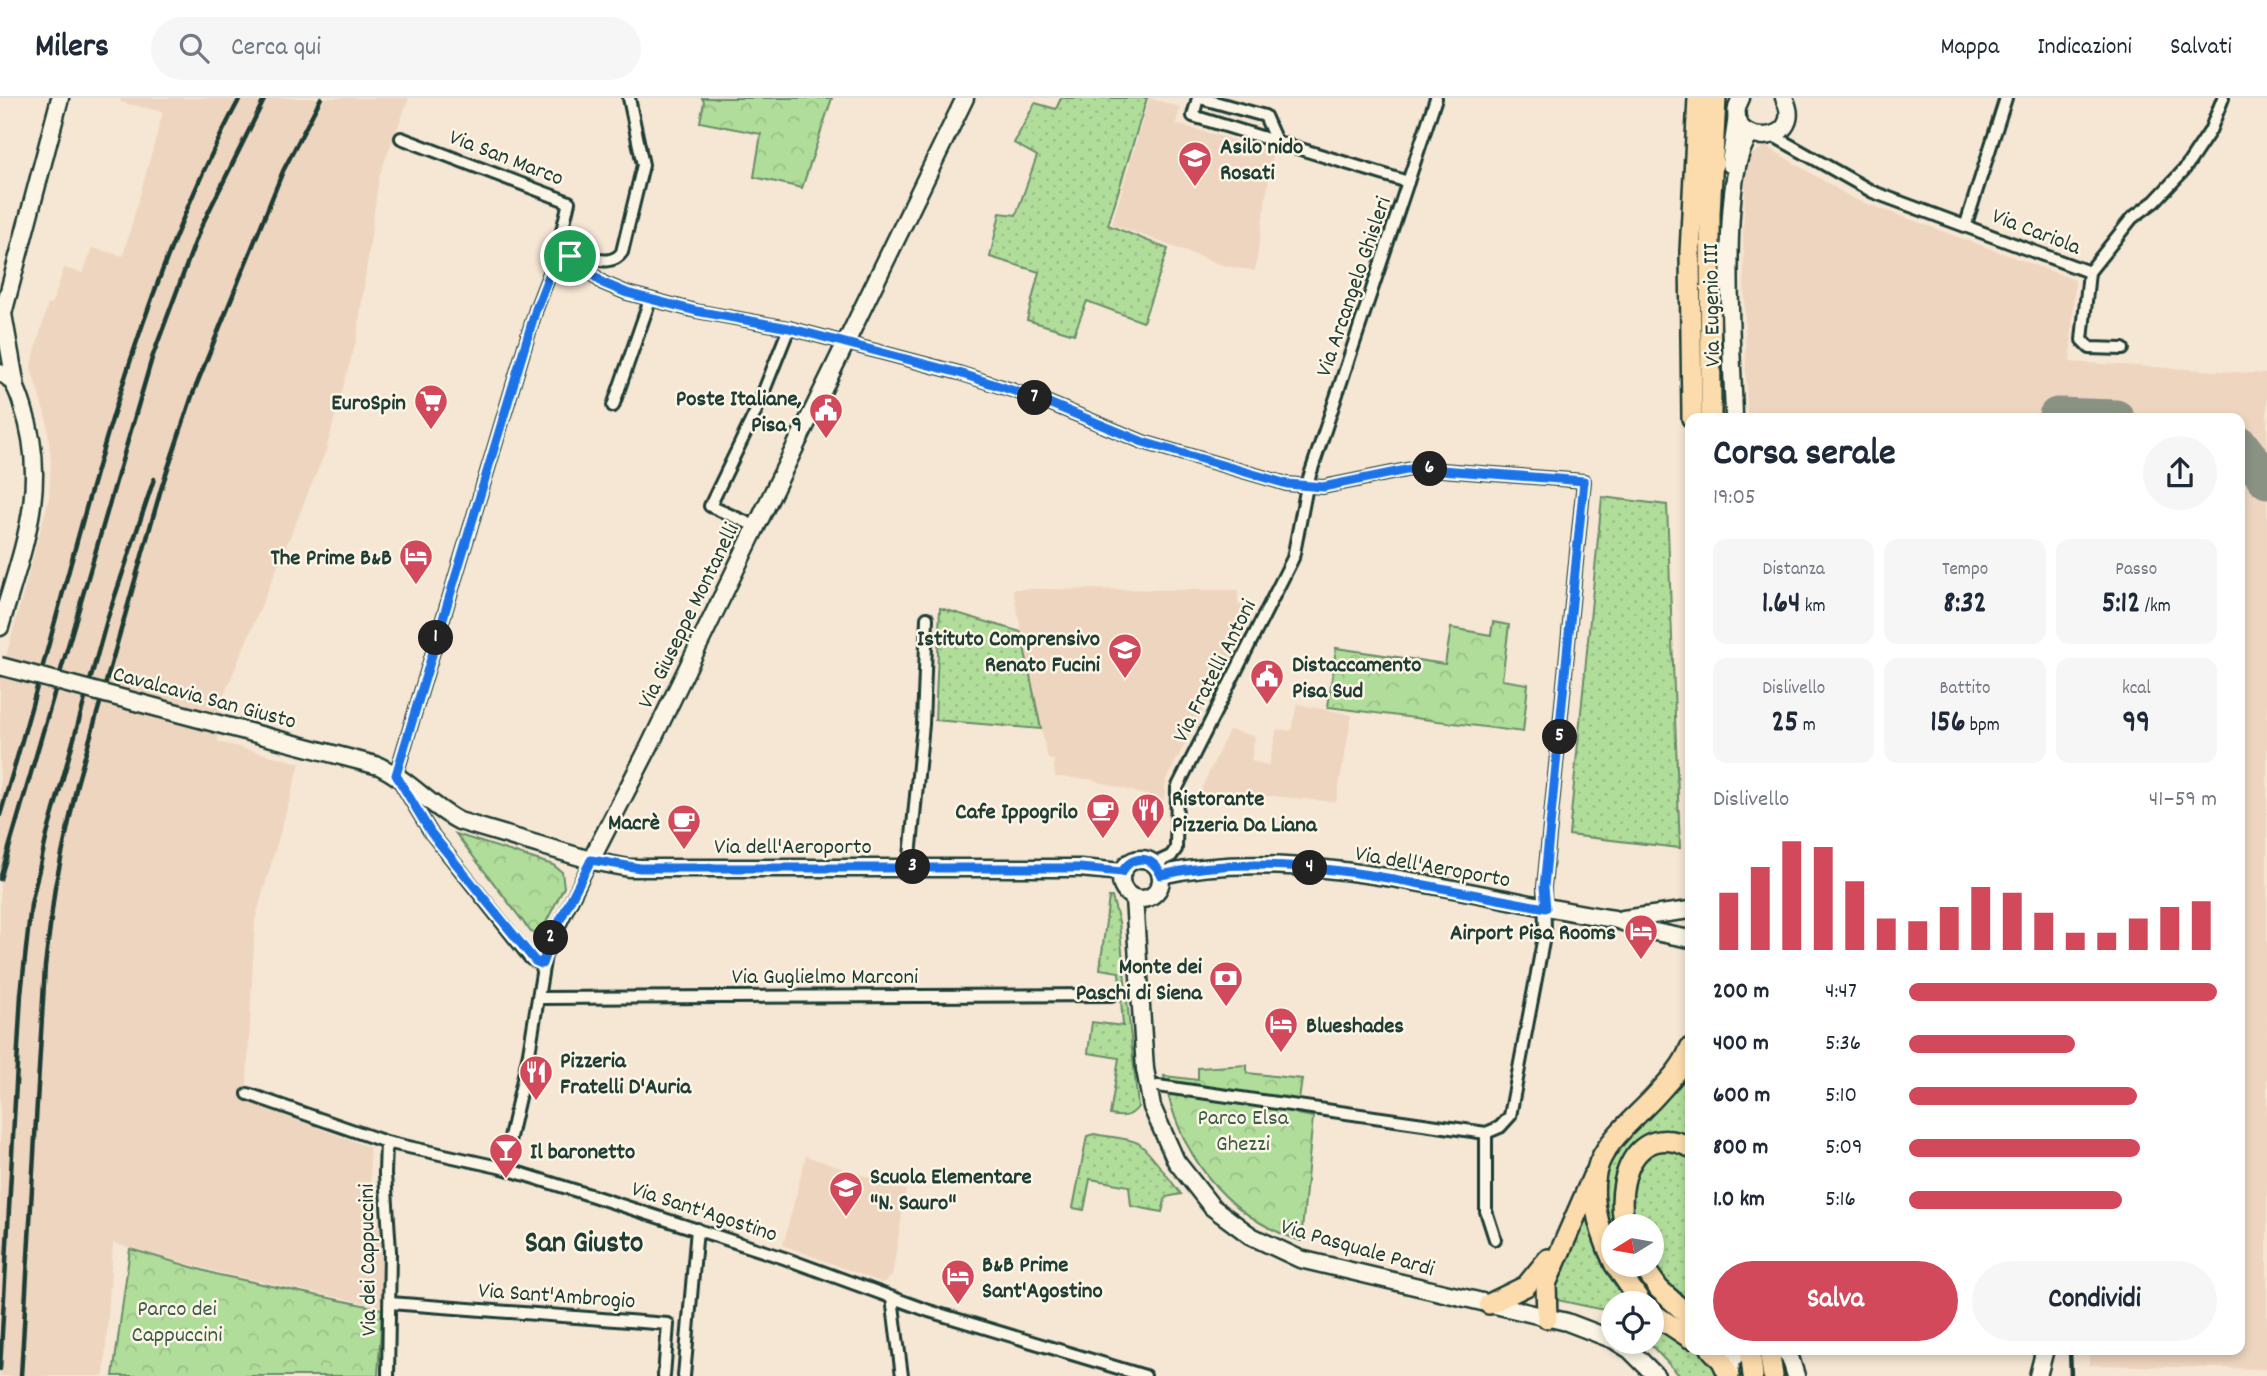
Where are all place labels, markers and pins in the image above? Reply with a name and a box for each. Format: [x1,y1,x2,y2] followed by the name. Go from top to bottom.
[1220,132,1303,191] place label: Asilo nido Rosati
[1176,139,1214,188] school or university icon: Asilo nido Rosati
[540,226,600,286] pin
[1018,380,1052,416] pin: 7
[412,382,450,431] supermarket icon: EuroSpin
[676,384,802,443] place label: Poste Italiane, Pisa 9
[331,388,406,421] place label: EuroSpin
[807,391,845,440] public building icon: Poste Italiane, Pisa 9
[1412,452,1448,486] pin: 6
[397,537,435,586] hotel icon: The Prime B&B
[271,543,392,576] place label: The Prime B&B
[418,620,453,656] pin: 1
[917,624,1101,683] place label: Istituto Comprensivo Renato Fucini
[1106,631,1144,680] school or university icon: Istituto Comprensivo Renato Fucini
[1292,650,1422,709] place label: Distaccamento Pisa Sud
[1248,657,1286,706] public building icon: Distaccamento Pisa Sud
[1542,720,1578,754] pin: 5
[1172,784,1318,843] place label: Ristorante Pizzeria Da Liana
[1084,791,1122,840] cafe icon: Cafe Ippogrilo
[1129,791,1167,840] restaurant icon: Ristorante Pizzeria Da Liana
[955,797,1078,830] place label: Cafe Ippogrilo
[665,802,703,851] cafe icon: Macrè
[608,808,660,841] place label: Macrè
[895,850,930,884] pin: 3
[1292,850,1328,886] pin: 4
[1622,912,1660,961] hotel icon: Airport Pisa Rooms
[1450,918,1616,951] place label: Airport Pisa Rooms
[534,920,568,956] pin: 2
[1076,952,1203,1011] place label: Monte dei Paschi di Siena
[1207,959,1245,1008] bank icon: Monte dei Paschi di Siena
[1262,1005,1300,1054] hotel icon: Blueshades
[1306,1011,1404,1044] place label: Blueshades
[560,1046,692,1105] place label: Pizzeria Fratelli D'Auria
[517,1053,555,1102] restaurant icon: Pizzeria Fratelli D'Auria
[487,1131,525,1180] bar icon: Il baronetto
[530,1137,635,1170] place label: Il baronetto
[870,1162,1032,1221] place label: Scuola Elementare "N. Sauro"
[827,1169,865,1218] school or university icon: Scuola Elementare "N. Sauro"
[982,1250,1103,1309] place label: B&B Prime Sant'Agostino
[939,1257,977,1306] hotel icon: B&B Prime Sant'Agostino

